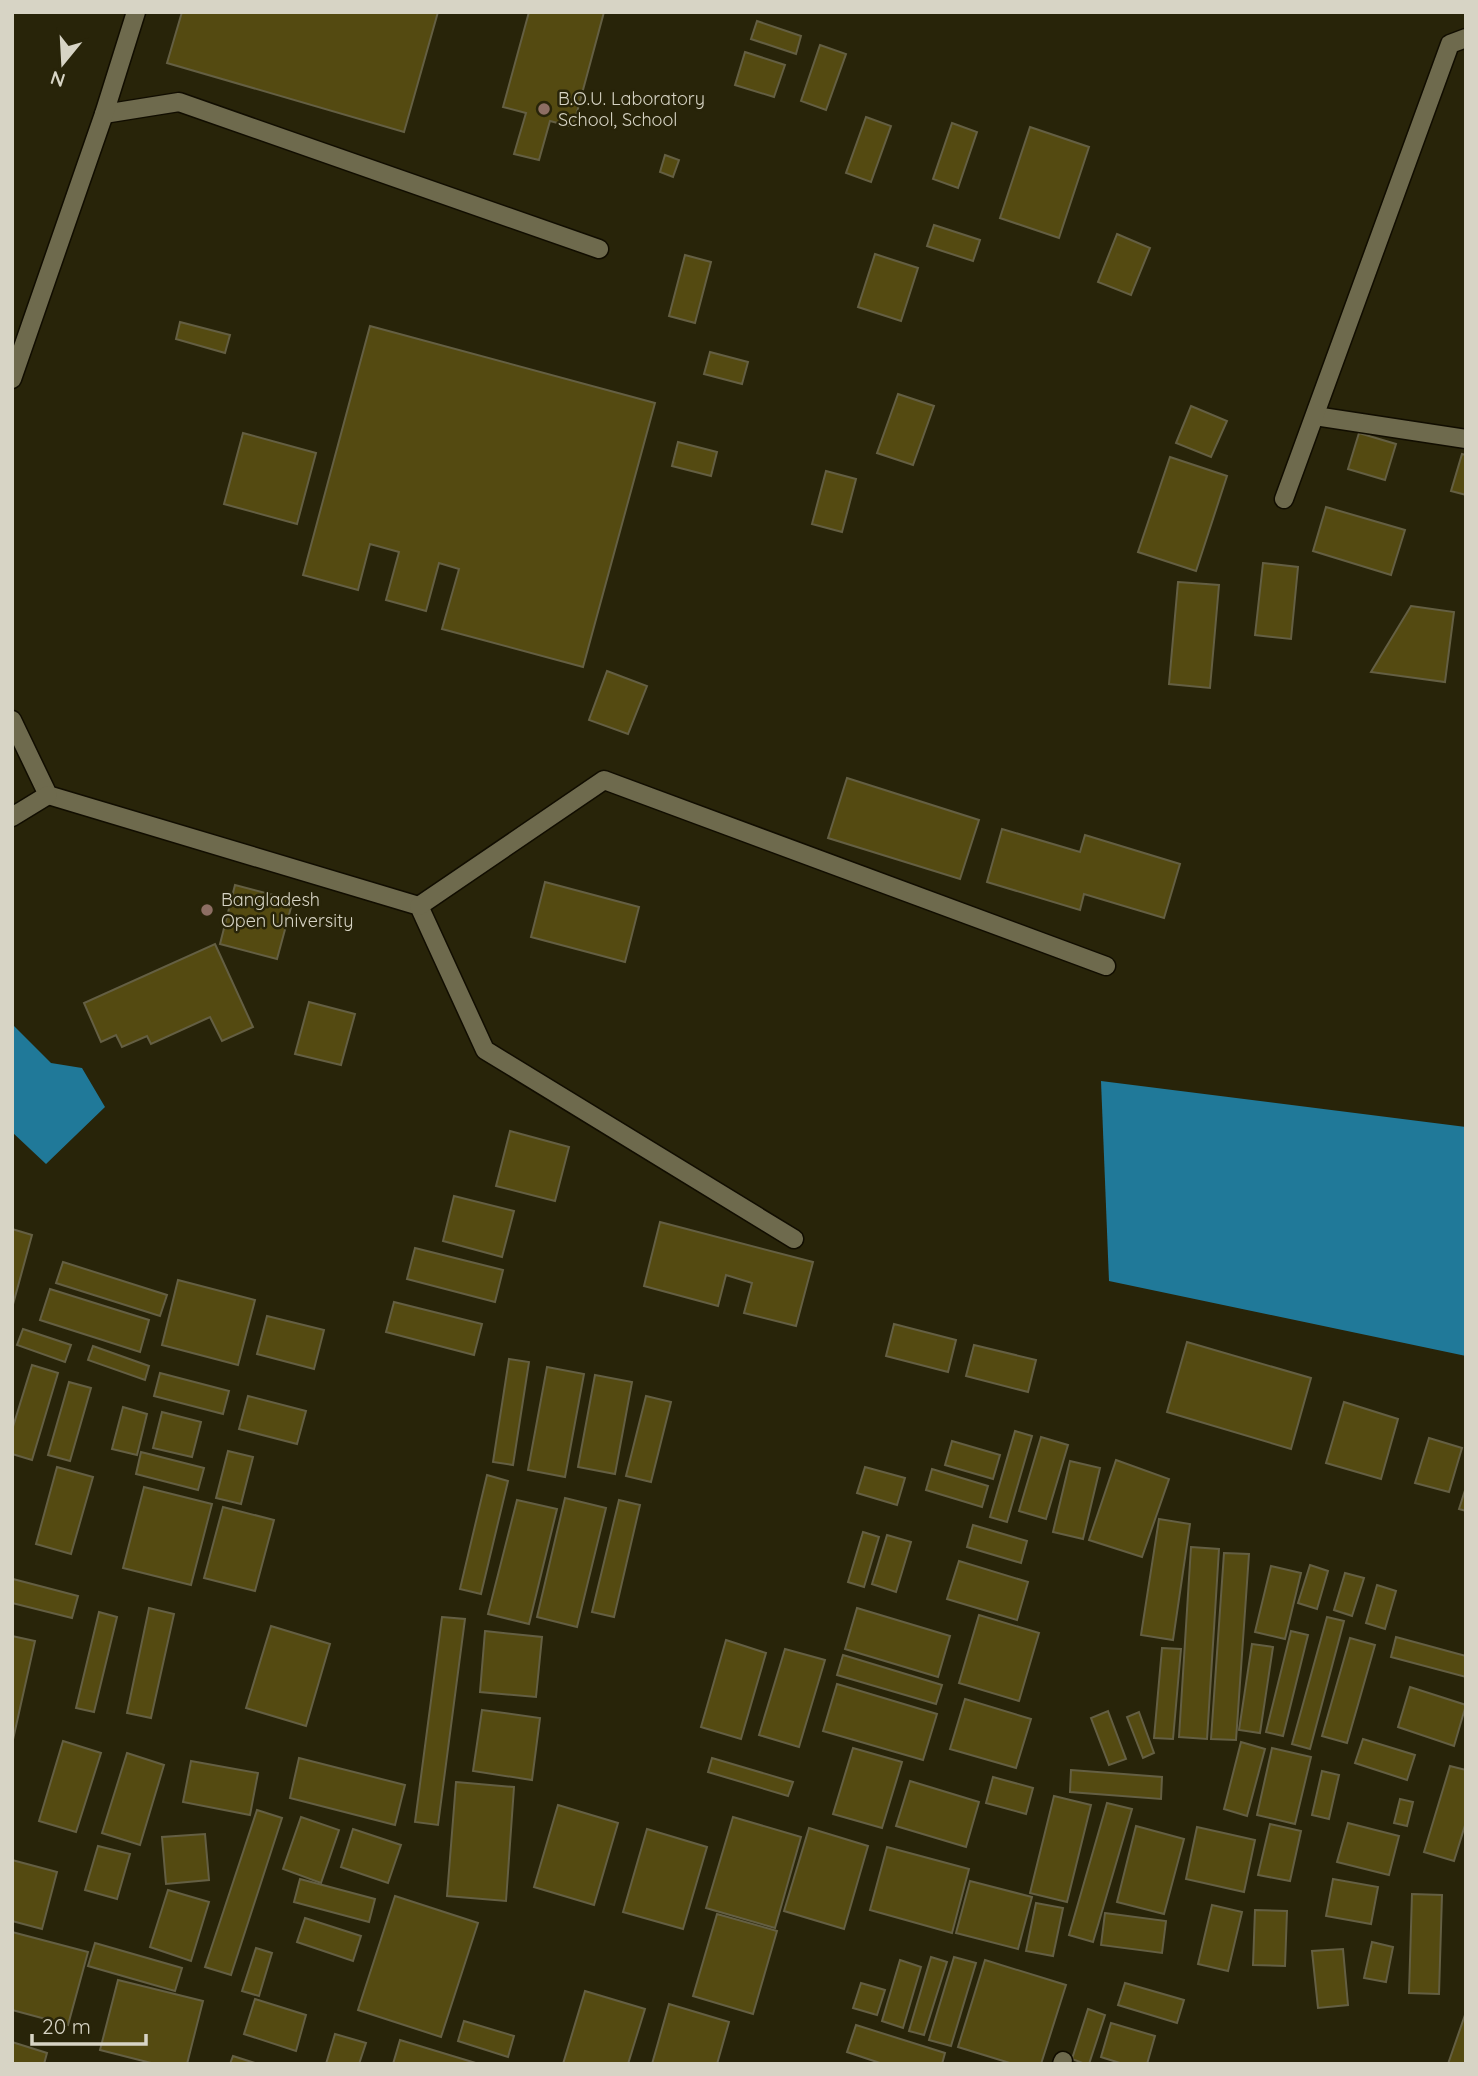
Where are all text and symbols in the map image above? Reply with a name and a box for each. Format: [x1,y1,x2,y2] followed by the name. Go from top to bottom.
[28,28,98,98] north arrow
[47,66,68,93] text: N
[558,87,705,131] place label: B.O.U. Laboratory School, School
[536,101,552,117] marker: B.O.U. Laboratory School, School
[221,888,353,932] place label: Bangladesh Open University
[199,902,215,918] marker: Bangladesh Open University
[32,2002,145,2046] scale bar
[42,2013,91,2039] text: 20 m

